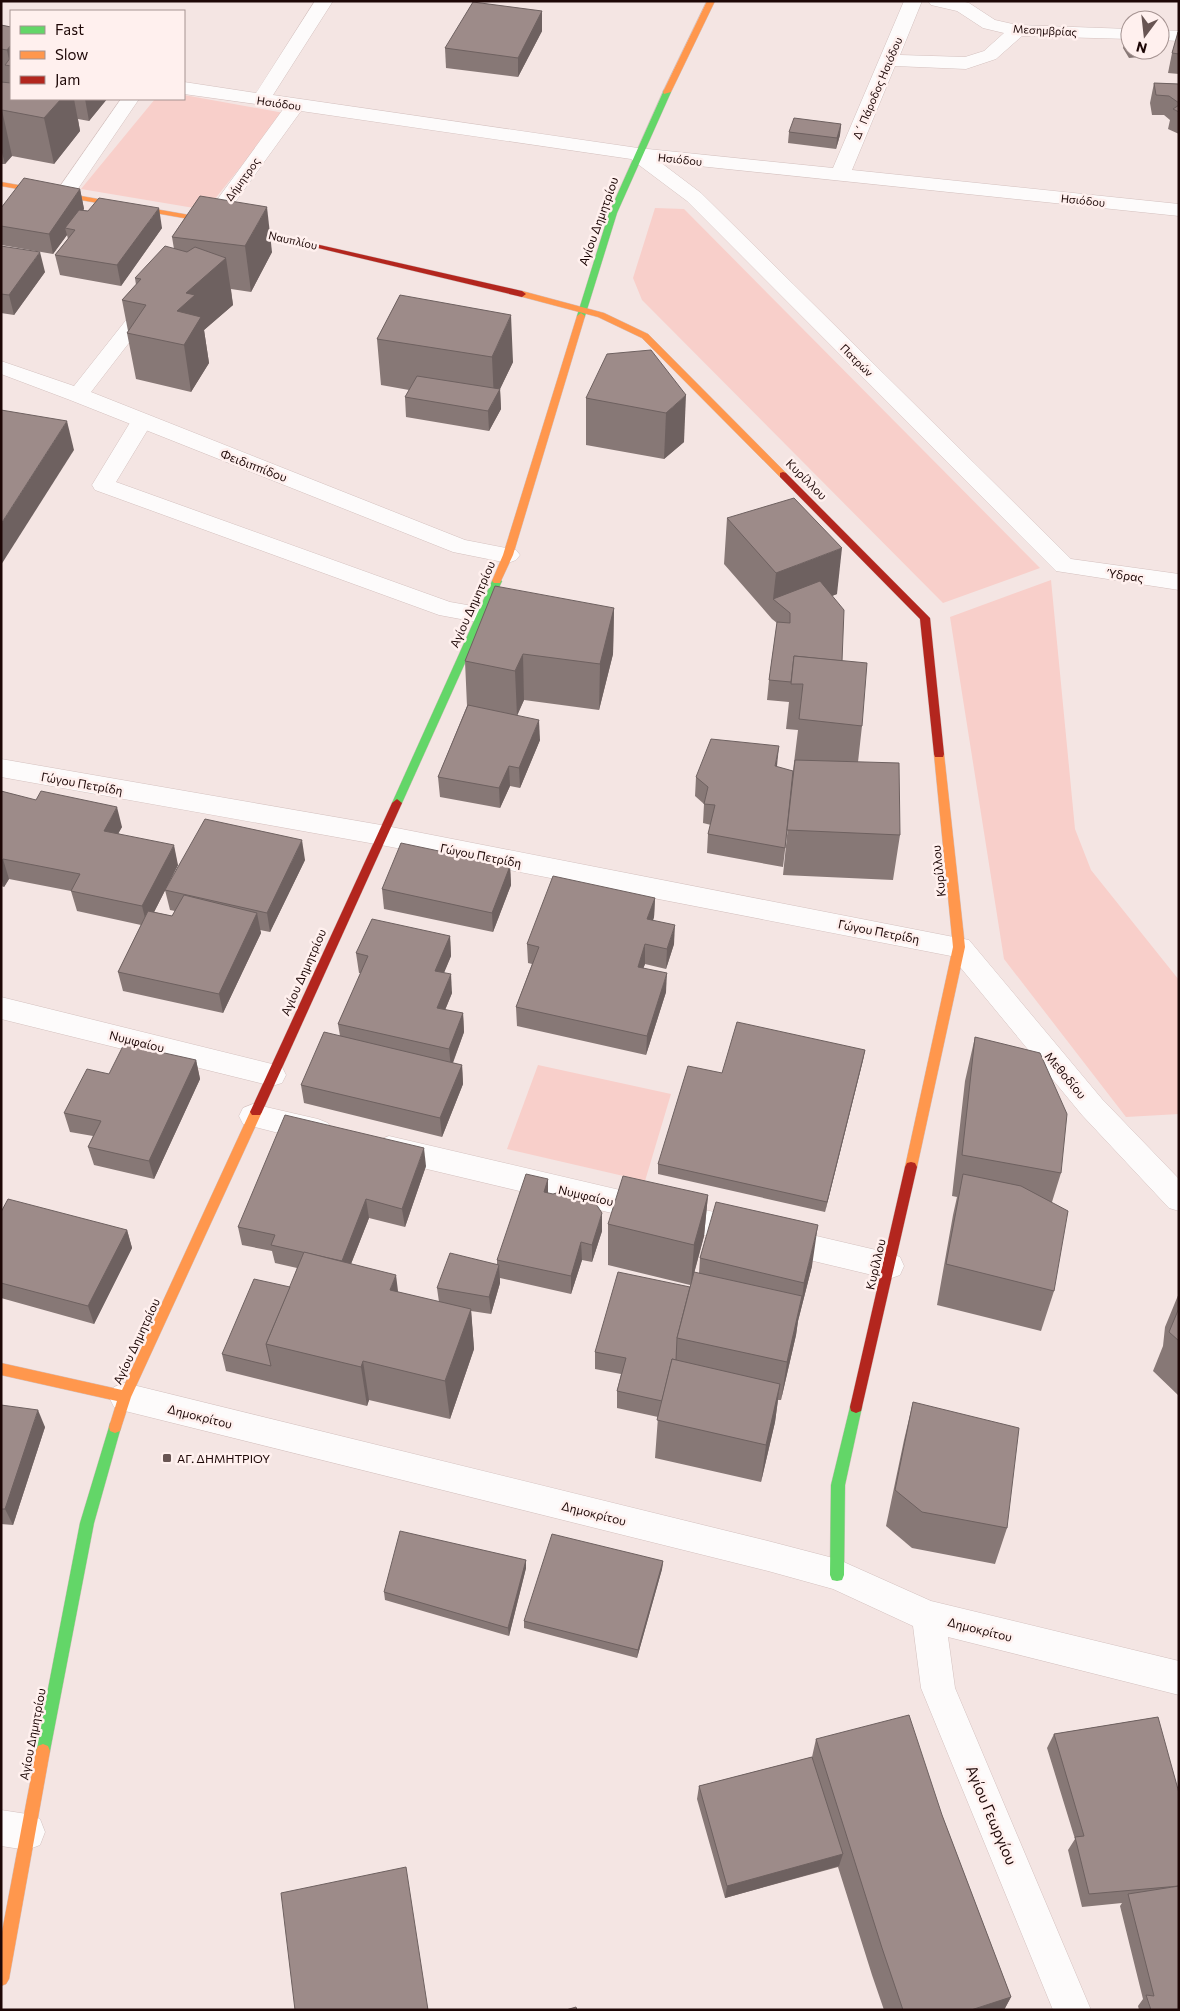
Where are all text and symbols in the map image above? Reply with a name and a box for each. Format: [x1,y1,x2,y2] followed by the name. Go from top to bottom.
[10,10,185,100] legend
[1120,10,1170,60] north arrow
[55,20,84,38] text: Fast
[1013,22,1077,38] street label: Μεσημβρίας
[850,35,904,141] street label: Δ΄ Πάροδος Ησιόδου
[1134,38,1149,58] text: N
[55,45,88,63] text: Slow
[55,70,80,88] text: Jam
[256,93,302,113] street label: Ησιόδου
[657,150,703,168] street label: Ησιόδου
[222,155,262,203] street label: Δήμητρος
[575,174,621,267] street label: Αγίου Δημητρίου
[1060,191,1106,209] street label: Ησιόδου
[267,228,319,252] street label: Ναυπλίου
[838,341,876,379] street label: Πατρών
[219,446,290,484] street label: Φειδιππίδου
[784,456,830,502] street label: Κυρίλλου
[447,558,497,650] street label: Αγίου Δημητρίου
[1106,565,1145,584] street label: Ύδρας
[40,769,124,797] street label: Γώγου Πετρίδη
[439,840,523,870] street label: Γώγου Πετρίδη
[928,844,948,898] street label: Κυρίλλου
[837,916,921,946] street label: Γώγου Πετρίδη
[278,926,328,1018] street label: Αγίου Δημητρίου
[108,1027,166,1055] street label: Νυμφαίου
[1042,1049,1090,1101] street label: Μεθοδίου
[557,1182,615,1208] street label: Νυμφαίου
[862,1237,888,1291] street label: Κυρίλλου
[110,1295,162,1386] street label: Αγίου Δημητρίου
[166,1401,234,1431] street label: Δημοκρίτου
[177,1451,270,1465] place label: ΑΓ. ΔΗΜΗΤΡΙΟΥ
[161,1452,173,1464] marker: ΑΓ. ΔΗΜΗΤΡΙΟΥ
[560,1498,628,1528] street label: Δημοκρίτου
[946,1614,1014,1644] street label: Δημοκρίτου
[16,1687,48,1781] street label: Αγίου Δημητρίου
[963,1762,1021,1868] street label: Αγίου Γεωργίου

